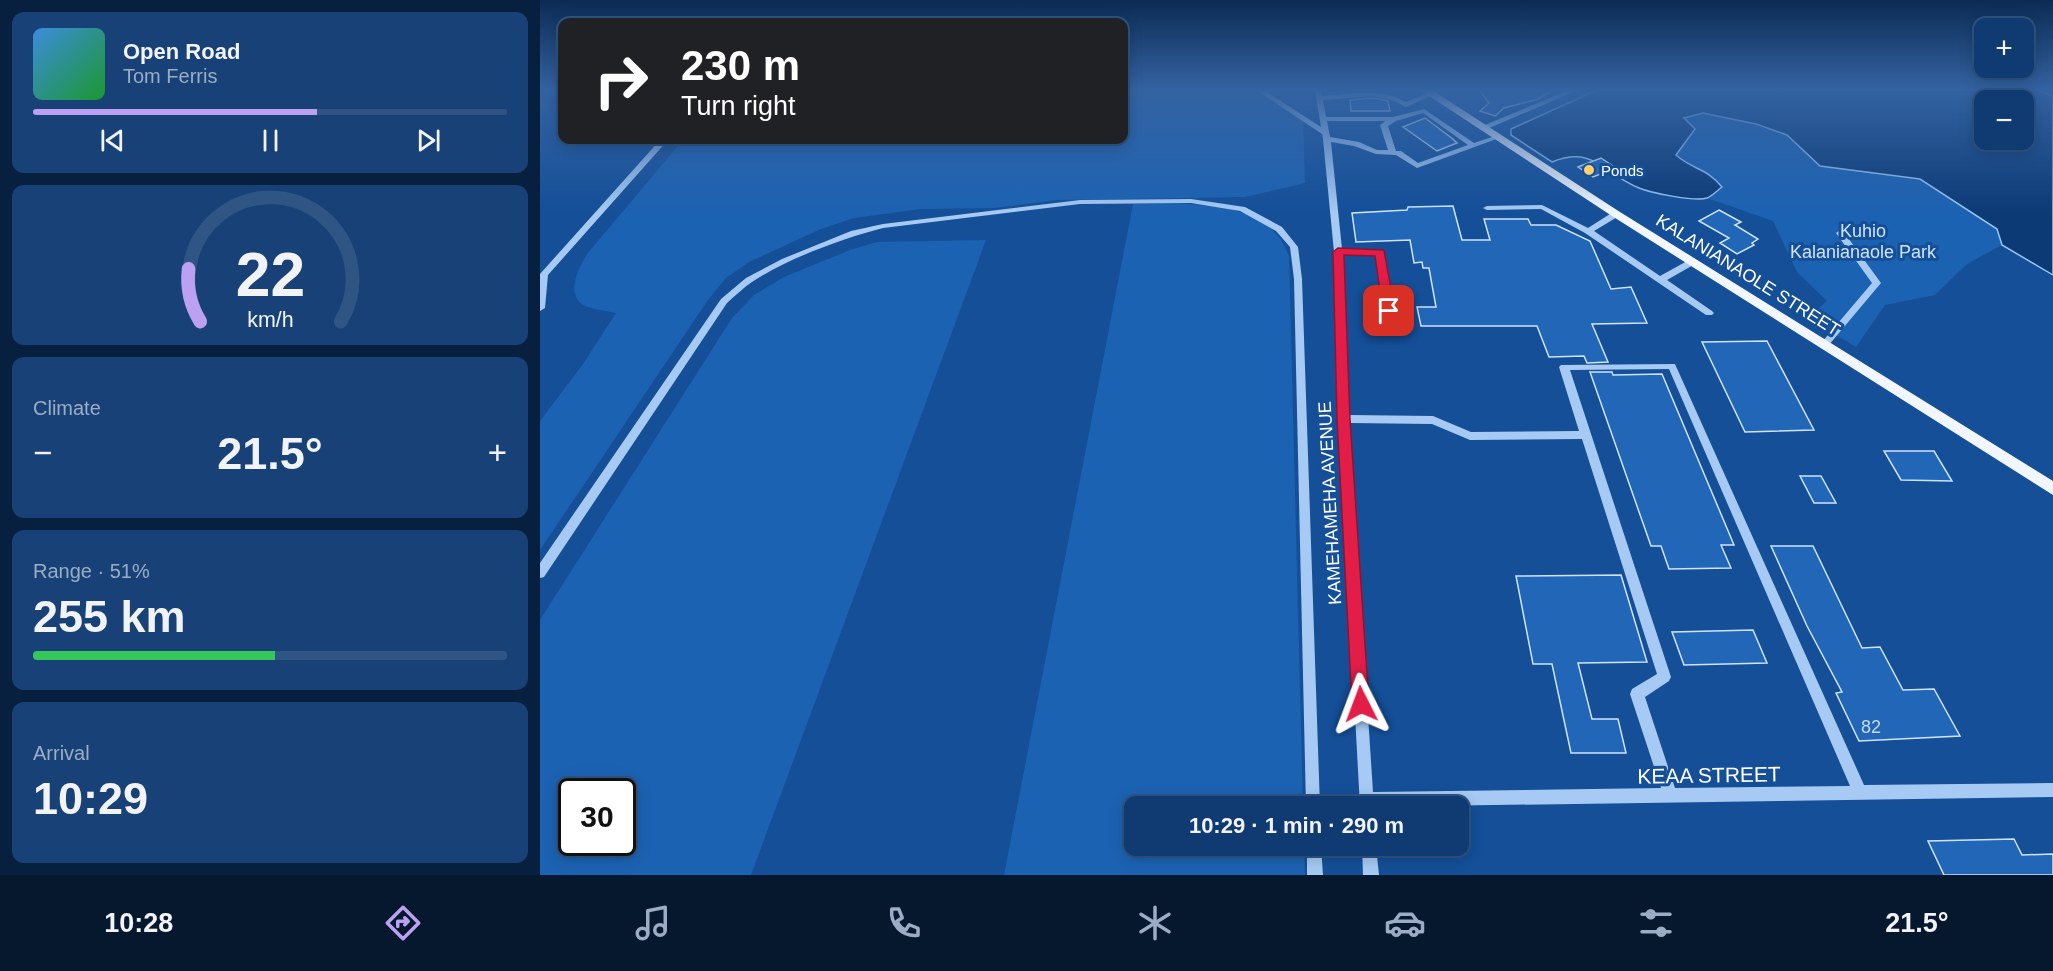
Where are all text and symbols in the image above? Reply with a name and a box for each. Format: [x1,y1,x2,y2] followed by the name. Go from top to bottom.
[1974,18,2034,150] map controls
[1974,18,2034,78] button: +
[123,39,240,64] text: Open Road
[582,42,660,120] icon: right
[681,42,800,89] text: 230 m
[123,65,217,87] text: Tom Ferris
[1974,90,2034,150] button: −
[681,91,796,121] text: Turn right
[96,124,129,157] icon: previous
[254,124,287,157] icon: pause
[412,124,445,157] icon: next
[1601,162,1644,179] place label: Ponds
[1582,163,1596,177] marker: Ponds
[1652,210,1844,340] street label: KALANIANAOLE STREET
[1790,221,1937,262] park label: Kuhio Kalanianaole Park
[235,240,305,309] text: 22
[1363,285,1414,336] pin
[1372,294,1405,327] icon: arrive
[247,308,293,332] text: km/h
[33,397,101,419] text: Climate
[1315,401,1345,605] street label: KAMEHAMEHA AVENUE
[217,428,323,479] text: 21.5°
[33,434,52,471] text: −
[488,434,507,471] text: +
[33,560,150,582] text: Range · 51%
[33,591,186,642] text: 255 km
[1329,672,1393,736] position arrow
[1861,717,1881,737] house number: 82
[33,742,90,764] text: Arrival
[1637,762,1781,788] street label: KEAA STREET
[33,773,148,824] text: 10:29
[558,778,636,856] speed limit sign: 30
[1189,813,1404,838] text: 10:29 · 1 min · 290 m
[382,902,424,944] icon: directions
[632,902,674,944] icon: music
[883,902,925,944] icon: phone
[1134,902,1176,944] icon: climate
[1384,902,1426,944] icon: car
[1635,902,1677,944] icon: filters
[104,908,173,938] text: 10:28
[1885,908,1949,938] text: 21.5°

